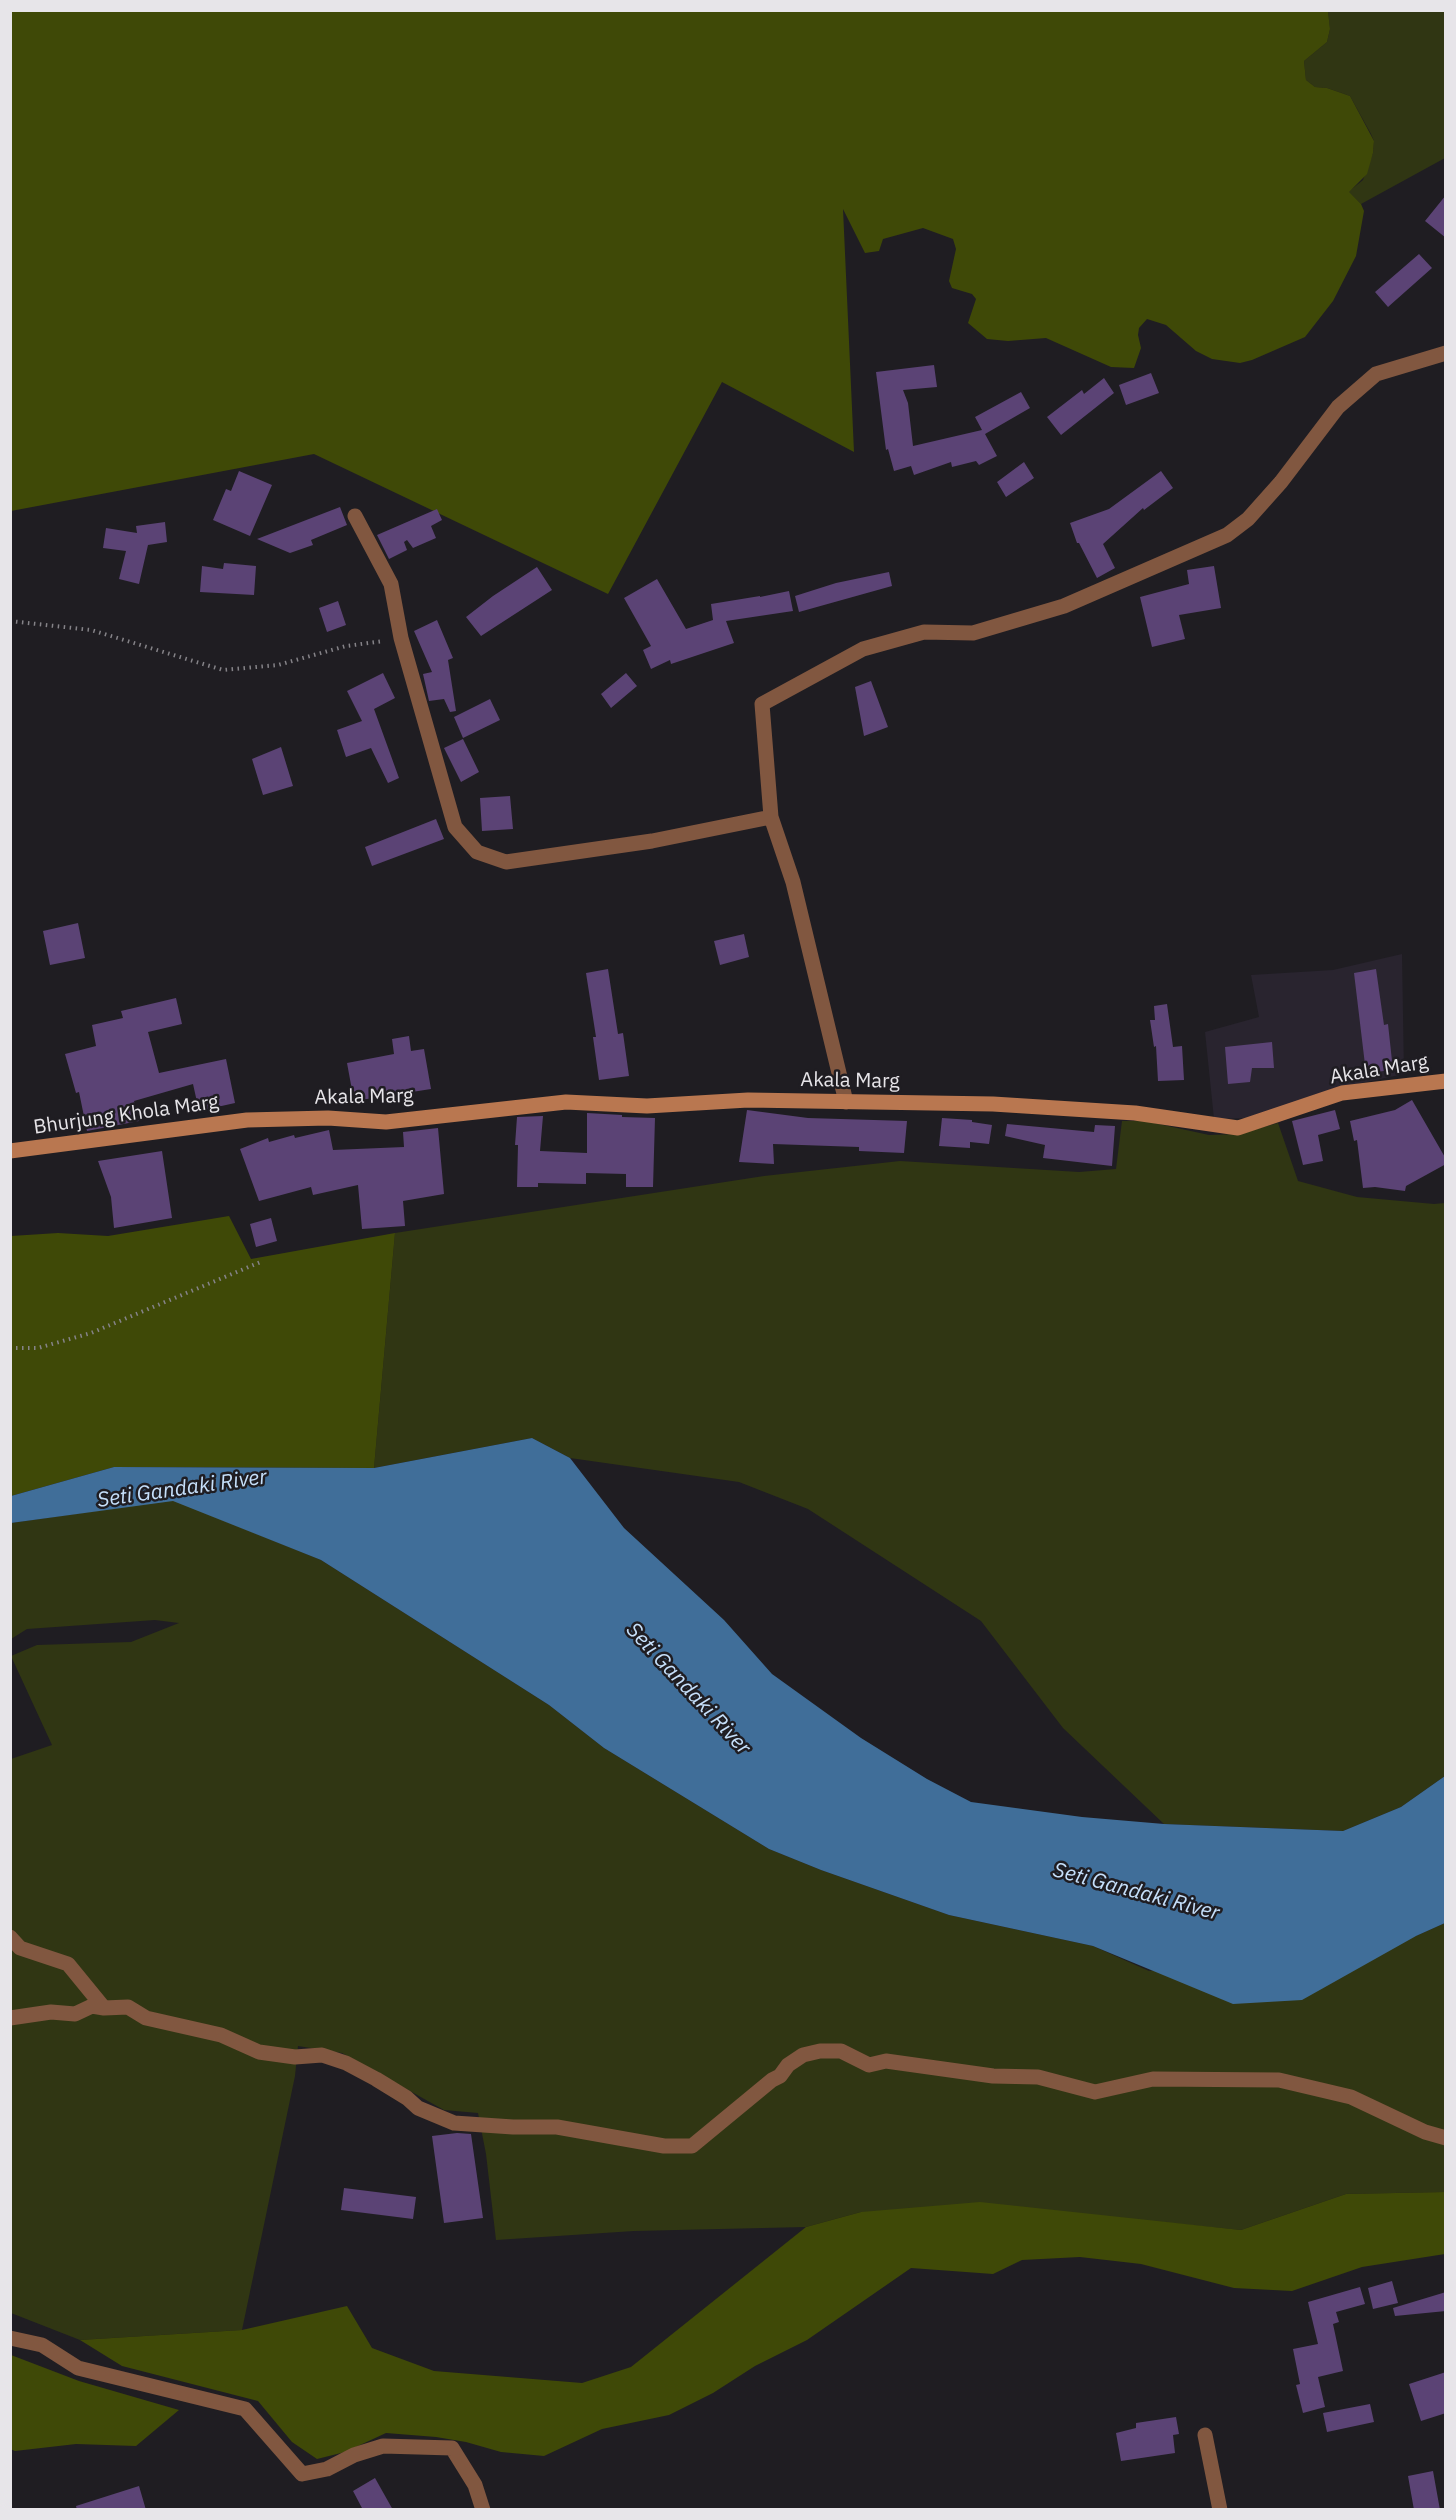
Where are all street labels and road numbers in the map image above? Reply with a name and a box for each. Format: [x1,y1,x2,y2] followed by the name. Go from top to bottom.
[1328,1050,1430,1090] street label: Akala Marg
[800,1068,900,1094] street label: Akala Marg
[314,1084,414,1110] street label: Akala Marg
[32,1090,220,1140] street label: Bhurjung Khola Marg

